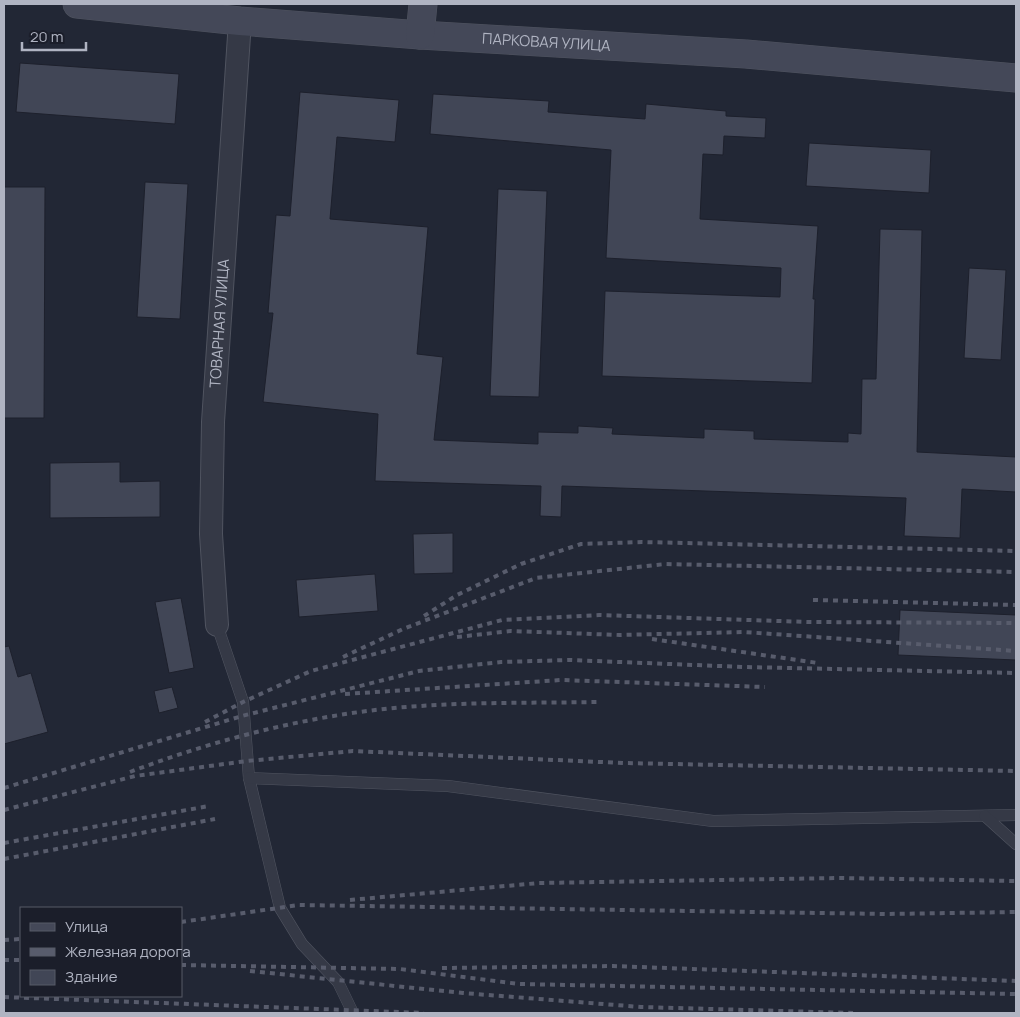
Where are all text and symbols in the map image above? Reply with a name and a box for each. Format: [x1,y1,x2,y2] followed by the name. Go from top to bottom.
[22,20,86,52] scale bar
[30,26,63,47] text: 20 m
[482,28,612,56] street label: ПАРКОВАЯ УЛИЦА
[204,258,234,389] street label: ТОВАРНАЯ УЛИЦА
[20,907,182,997] legend
[65,916,108,937] text: Улица
[65,941,190,962] text: Железная дорога
[65,966,118,987] text: Здание

